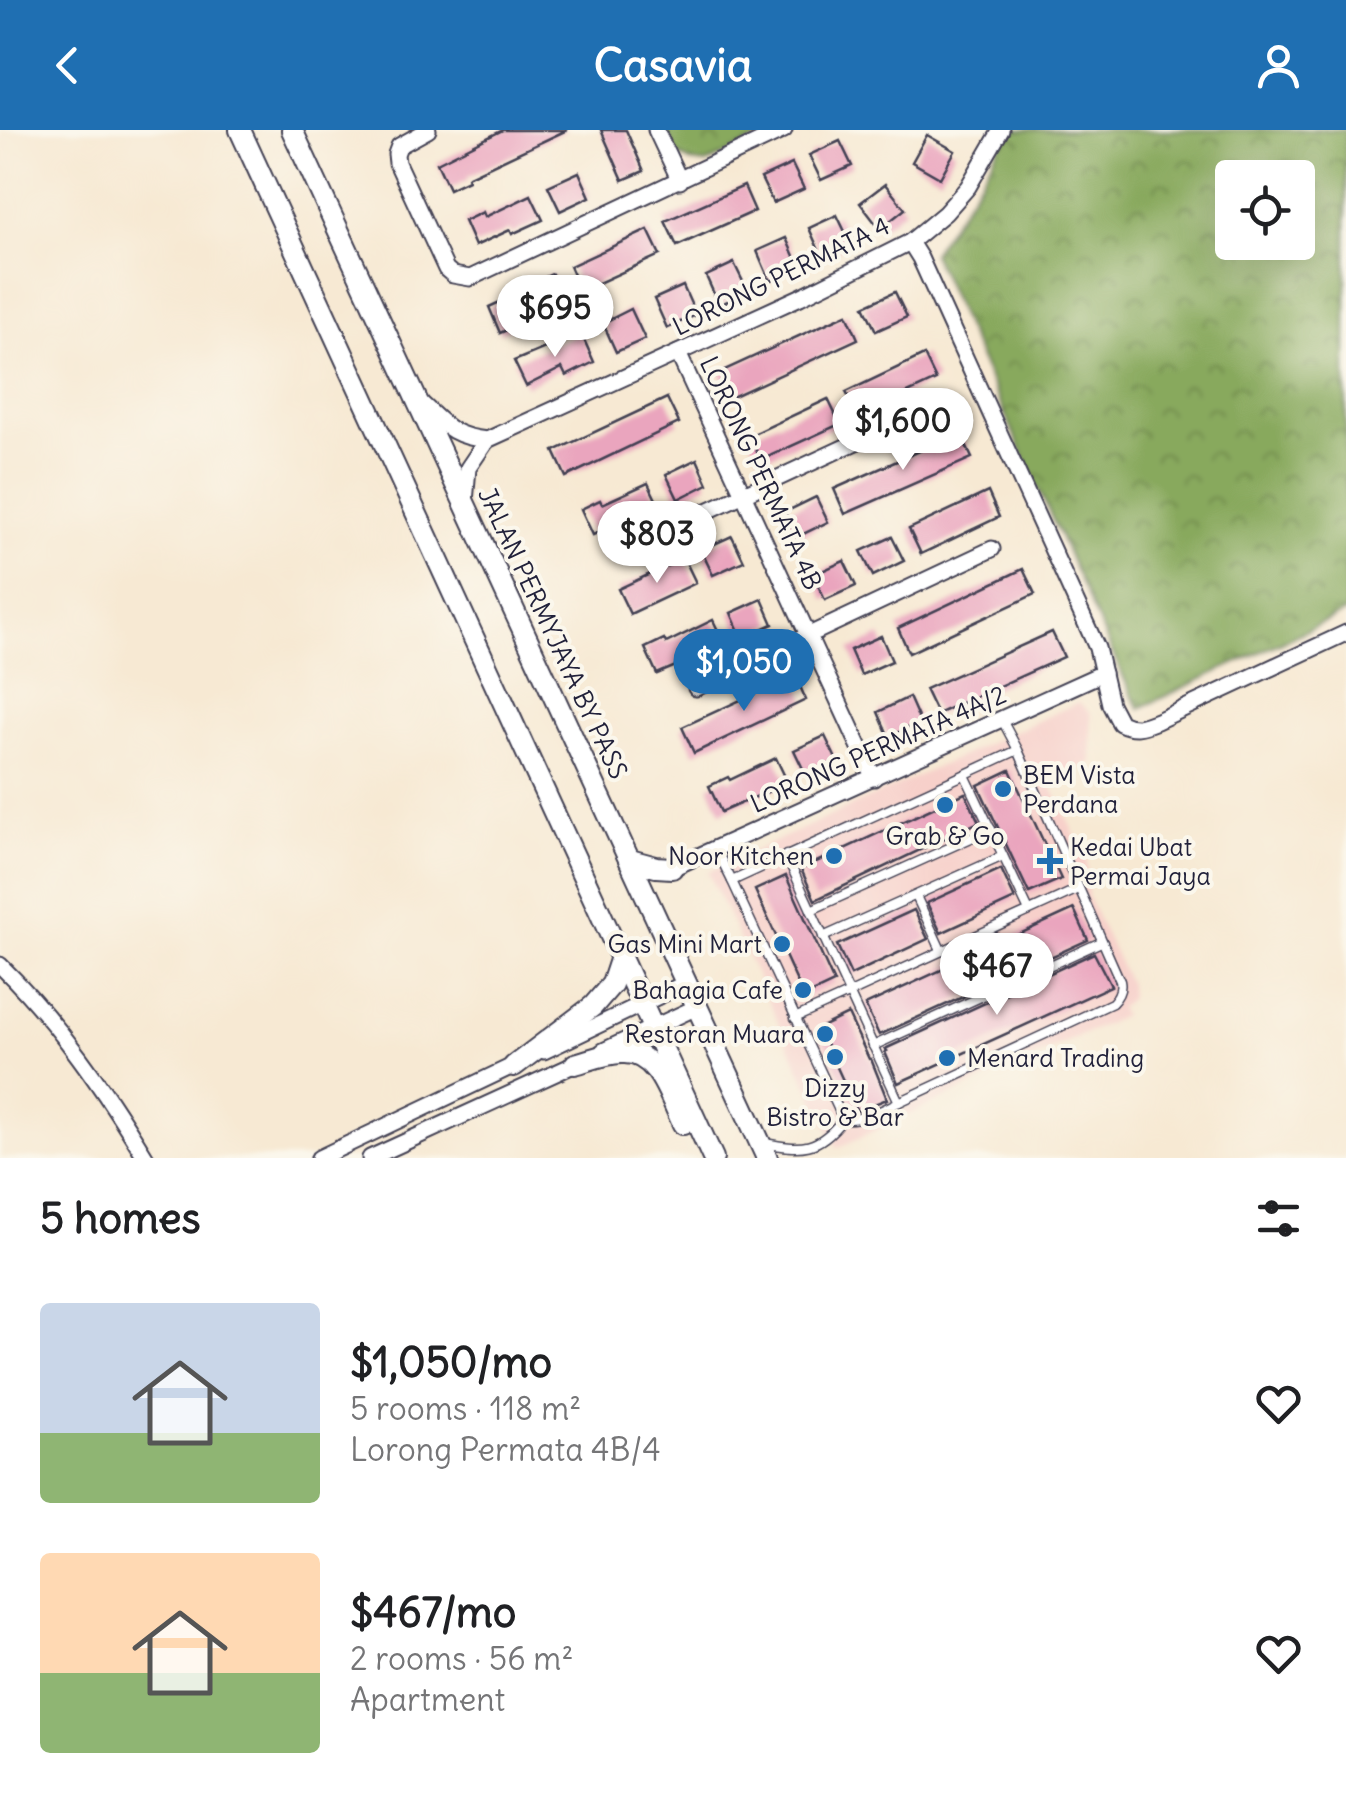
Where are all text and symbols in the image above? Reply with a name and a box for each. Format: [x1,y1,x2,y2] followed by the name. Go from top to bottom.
[594,37,752,93] text: Casavia
[40,38,95,93] icon: back
[1251,38,1306,93] icon: person
[1215,160,1315,260] map controls
[1215,160,1315,260] button: locate
[667,210,895,342] street label: LORONG PERMATA 4
[496,275,614,360] pin: $695
[519,287,592,328] text: $695
[693,351,829,595] street label: LORONG PERMATA 4B
[822,388,984,473] pin: $1,600
[854,400,952,441] text: $1,600
[471,482,635,784] street label: JALAN PERMYJAYA BY PASS
[598,501,716,586] pin: $803
[619,513,695,554] text: $803
[663,629,825,714] pin: $1,050
[695,641,793,682] text: $1,050
[745,678,1011,820] street label: LORONG PERMATA 4A/2
[1023,759,1136,820] place label: BEM Vista Perdana
[992,778,1014,800] marker: BEM Vista Perdana
[934,794,956,816] marker: Grab & Go
[885,820,1005,852] place label: Grab & Go
[1070,831,1211,892] place label: Kedai Ubat Permai Jaya
[668,840,814,872] place label: Noor Kitchen
[823,845,845,867] marker: Noor Kitchen
[1039,850,1061,872] marker: Kedai Ubat Permai Jaya
[608,928,762,960] place label: Gas Mini Mart
[771,933,793,955] marker: Gas Mini Mart
[938,933,1056,1018] pin: $467
[962,945,1032,986] text: $467
[632,974,783,1006] place label: Bahagia Cafe
[792,979,814,1001] marker: Bahagia Cafe
[625,1018,805,1050] place label: Restoran Muara
[814,1023,836,1045] marker: Restoran Muara
[967,1042,1144,1074] place label: Menard Trading
[824,1046,846,1068] marker: Dizzy Bistro & Bar
[936,1047,958,1069] marker: Menard Trading
[766,1072,904,1133] place label: Dizzy Bistro & Bar
[1251,1191,1306,1246] icon: filters
[40,1192,201,1244] text: 5 homes
[350,1336,552,1388] text: $1,050/mo
[120,1343,240,1463] icon: home
[1251,1376,1306,1431] icon: heart
[350,1388,581,1429] text: 5 rooms · 118 m²
[350,1429,661,1470] text: Lorong Permata 4B/4
[350,1586,516,1638] text: $467/mo
[120,1593,240,1713] icon: home
[1251,1626,1306,1681] icon: heart
[350,1638,573,1679] text: 2 rooms · 56 m²
[350,1679,505,1720] text: Apartment

